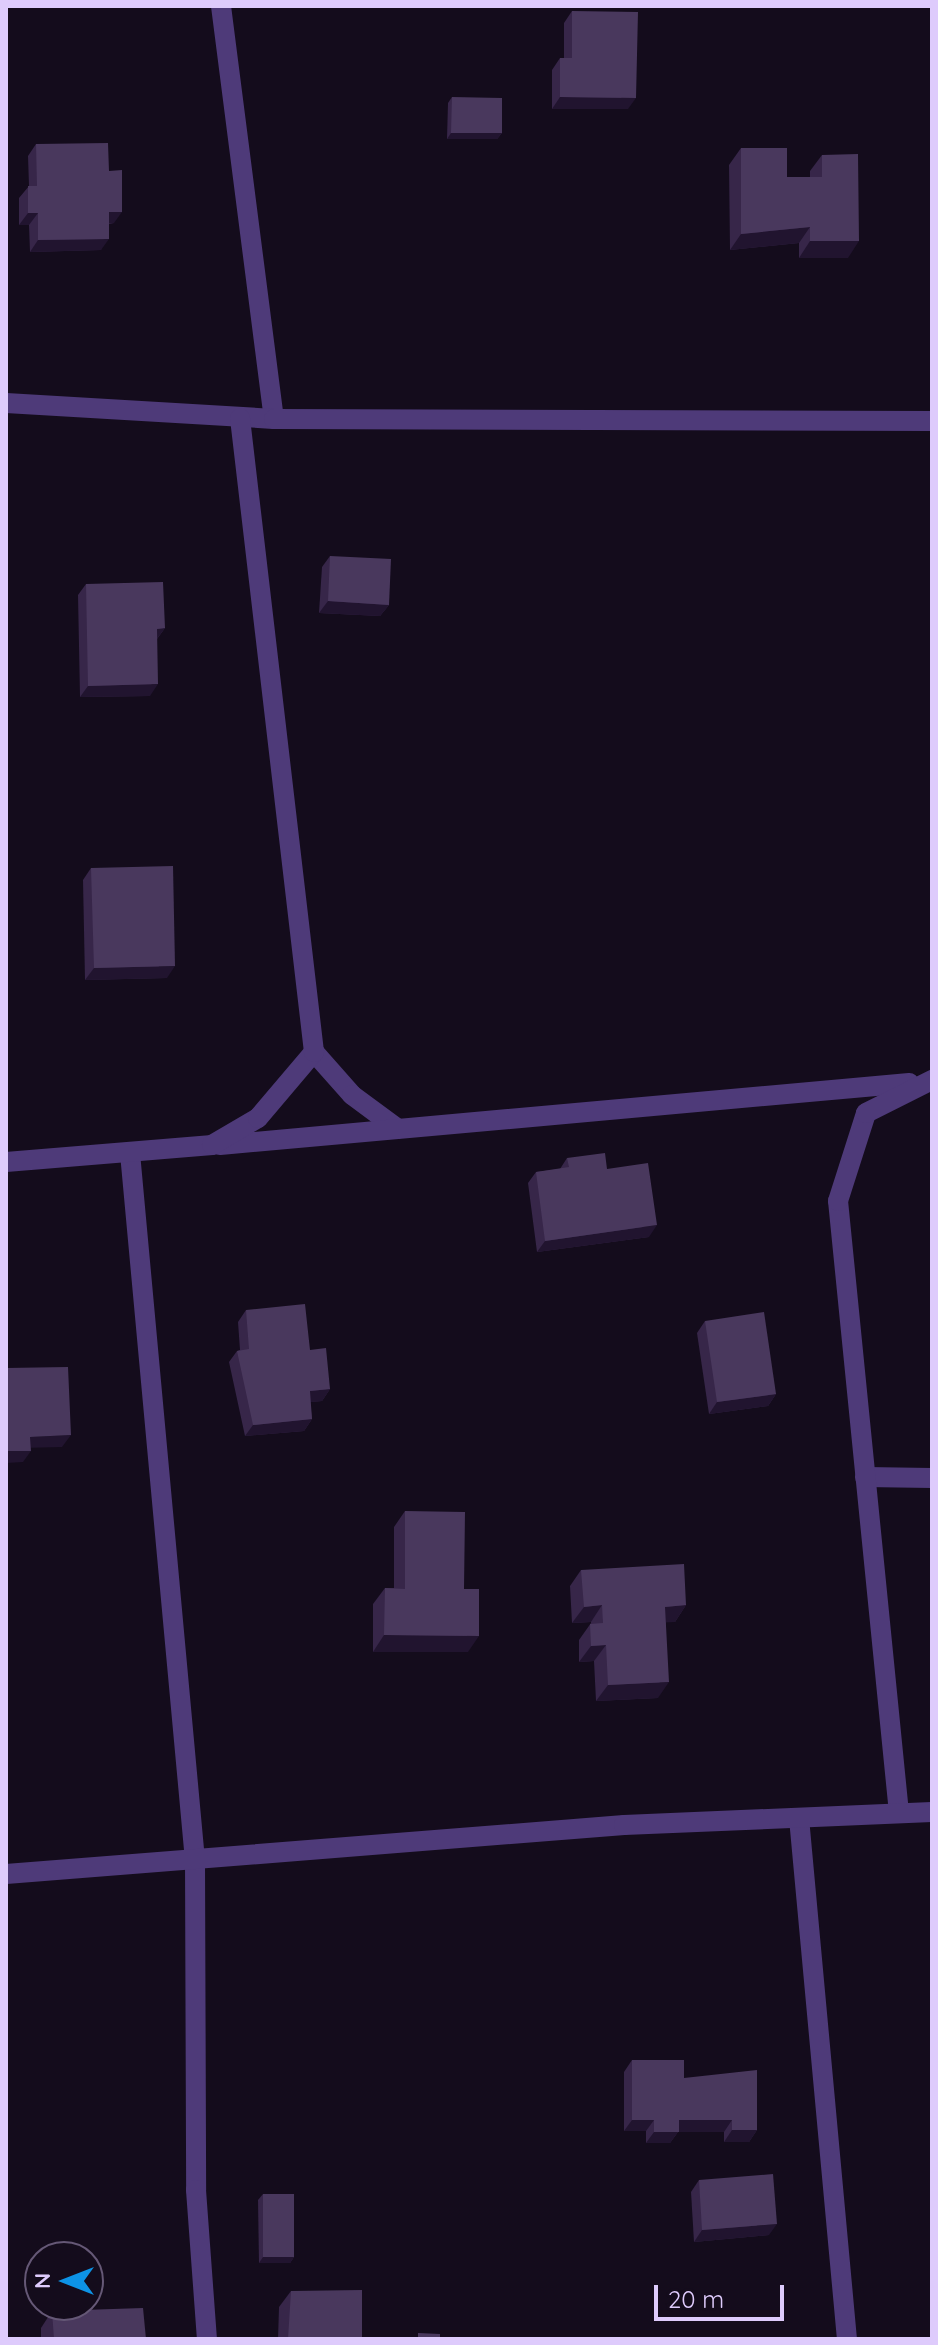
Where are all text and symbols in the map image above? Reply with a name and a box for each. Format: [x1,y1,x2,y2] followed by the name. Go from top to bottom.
[24,2241,104,2321] north arrow
[658,2269,788,2319] scale bar
[28,2273,56,2289] text: N
[668,2284,724,2314] text: 20 m

